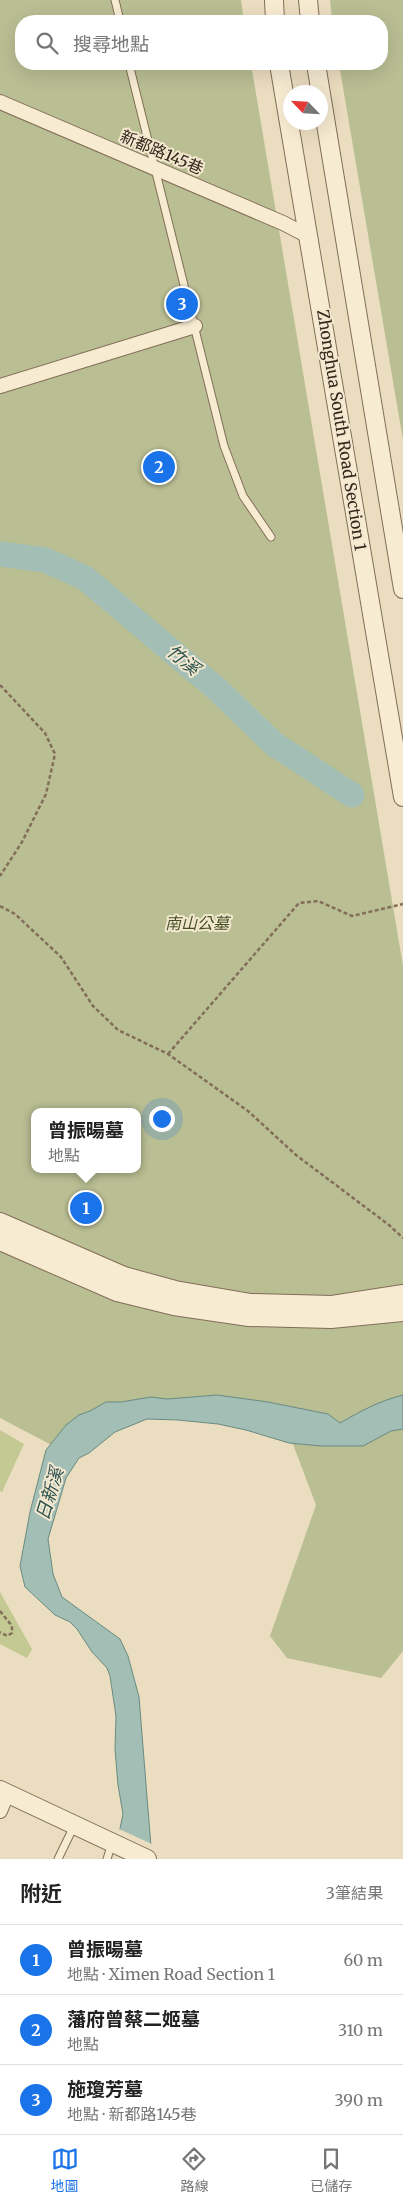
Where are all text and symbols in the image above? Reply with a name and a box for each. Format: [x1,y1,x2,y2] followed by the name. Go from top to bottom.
[15,15,388,70] search box
[33,29,61,57] icon: search
[73,32,149,56] text: 搜尋地點
[283,85,328,130] north arrow
[118,126,206,178] street label: 新都路145巷
[166,285,198,323] pin: 3
[313,308,371,552] street label: Zhonghua South Road Section 1
[143,448,175,486] pin: 2
[162,639,207,682] water label: 竹溪
[165,913,232,933] park label: 南山公墓
[149,1106,175,1132] your location
[31,1108,141,1173] popup
[48,1118,124,1142] text: 曾振暘墓
[48,1145,80,1165] text: 地點
[70,1189,102,1227] pin: 1
[31,1462,69,1523] water label: 日新溪
[20,1880,62,1907] text: 附近
[326,1883,383,1903] text: 3筆結果
[67,1937,143,1961] text: 曾振暘墓
[32,1950,40,1970] text: 1
[343,1950,383,1970] text: 60 m
[67,1964,275,1984] text: 地點 · Ximen Road Section 1
[67,2007,200,2031] text: 藩府曾蔡二姬墓
[31,2020,41,2040] text: 2
[338,2020,383,2040] text: 310 m
[67,2034,99,2054] text: 地點
[67,2077,143,2101] text: 施瓊芳墓
[31,2090,41,2110] text: 3
[335,2090,383,2110] text: 390 m
[67,2104,197,2124] text: 地點 · 新都路145巷
[51,2145,79,2195] tab: 地圖
[180,2145,208,2195] tab: 路線
[310,2145,352,2195] tab: 已儲存

